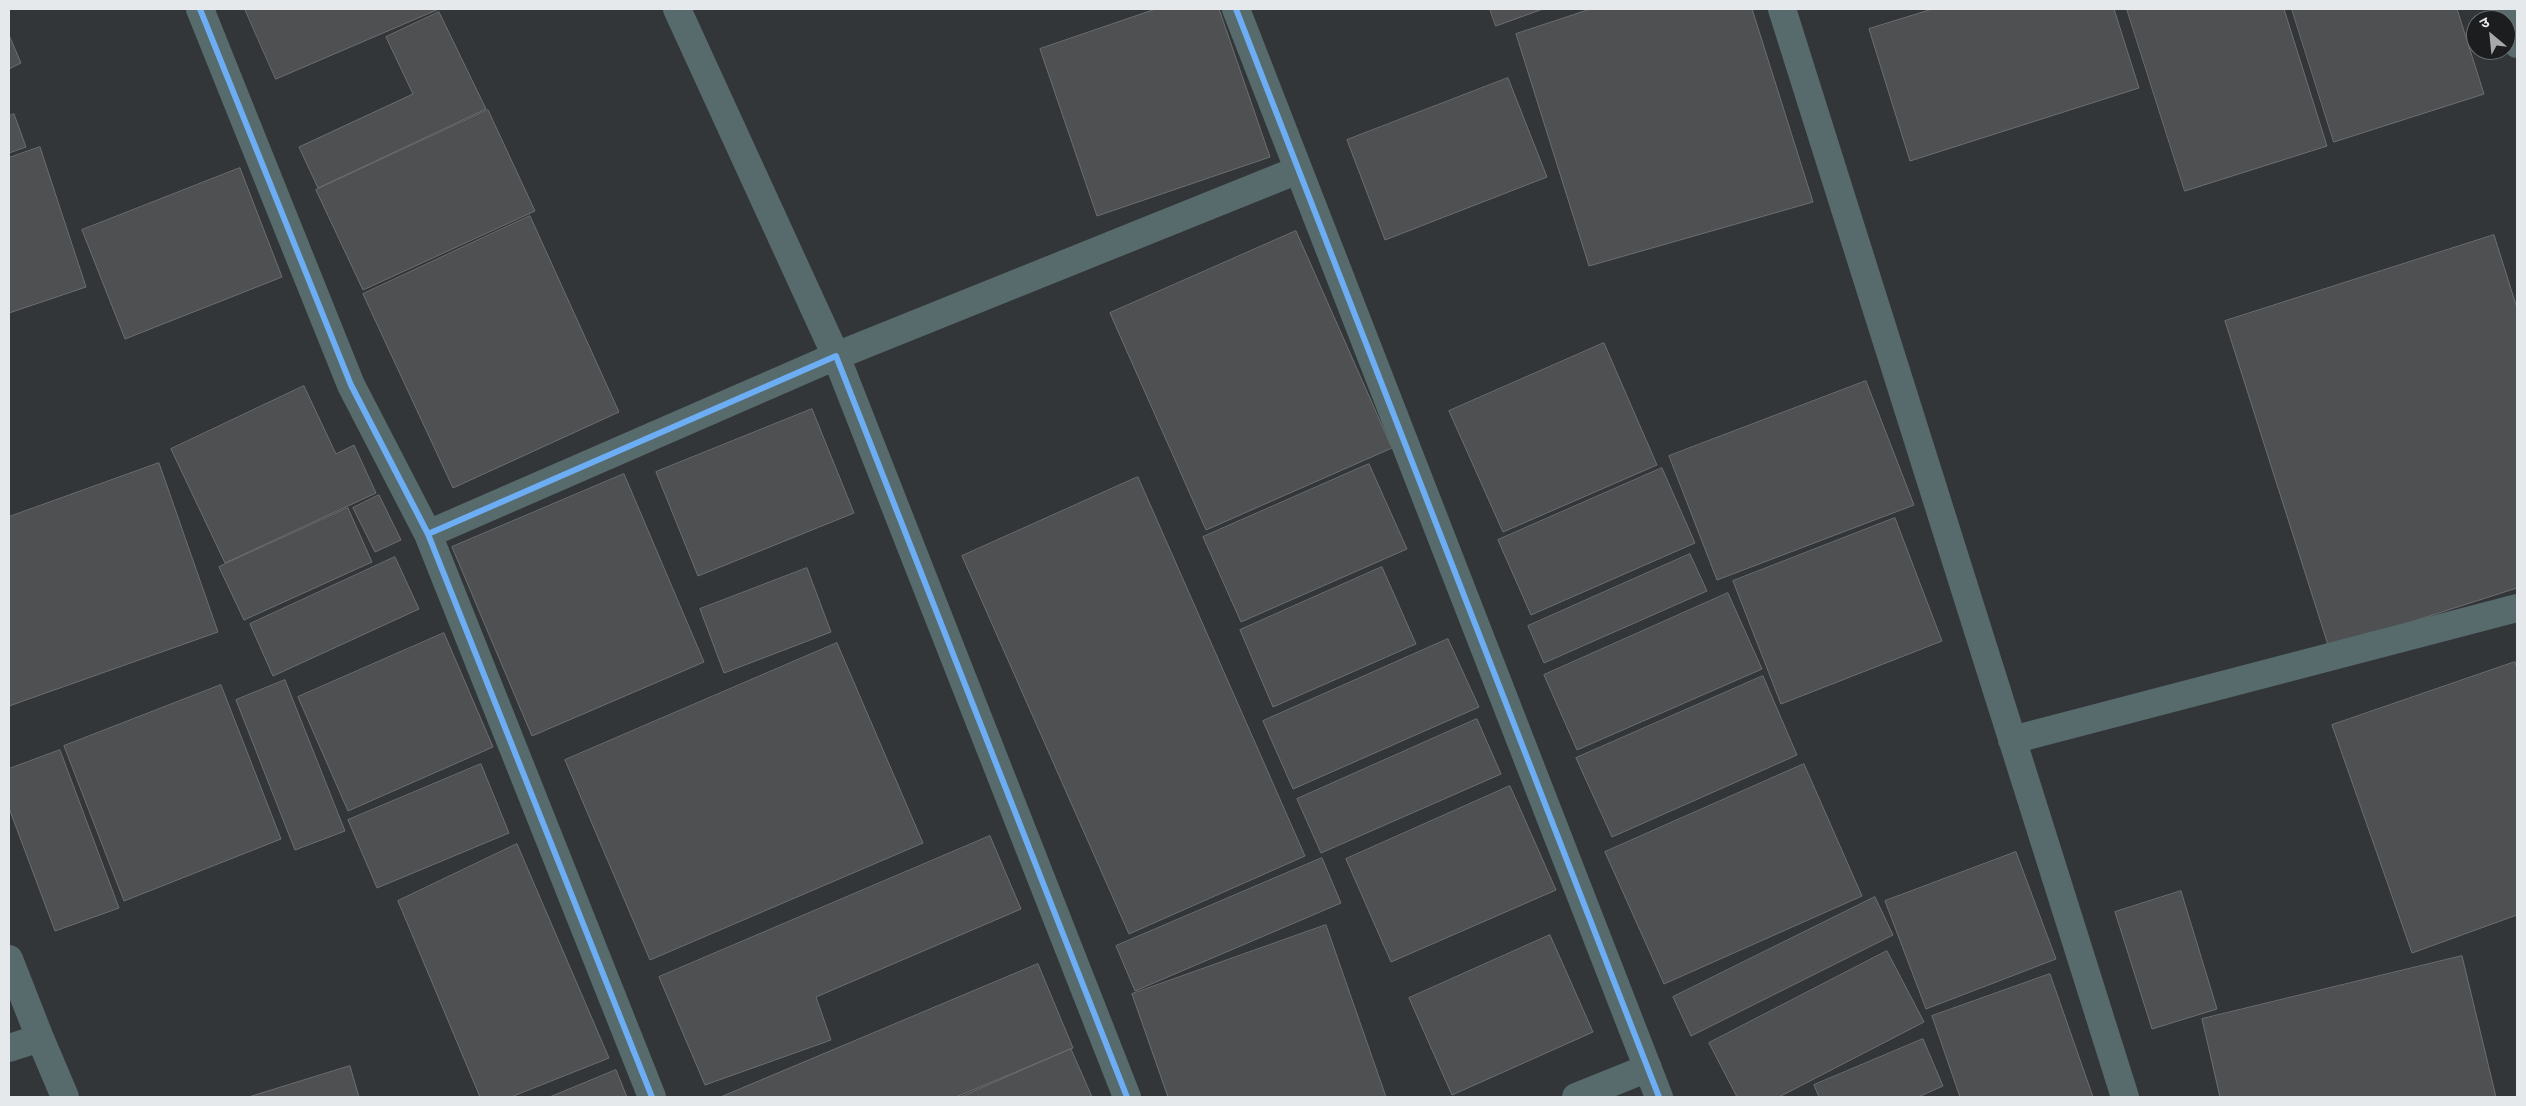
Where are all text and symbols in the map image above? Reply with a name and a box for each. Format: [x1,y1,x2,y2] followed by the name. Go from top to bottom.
[2466,10,2516,60] north arrow
[2477,13,2492,32] text: उ

